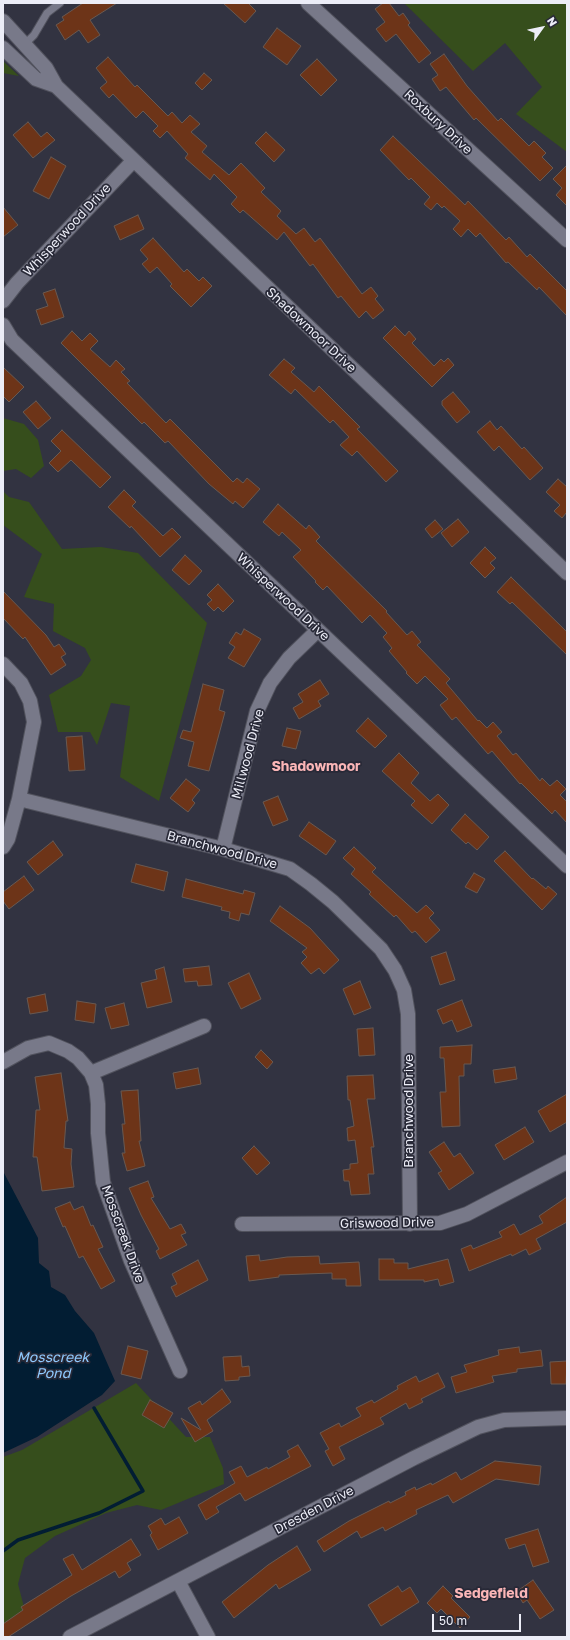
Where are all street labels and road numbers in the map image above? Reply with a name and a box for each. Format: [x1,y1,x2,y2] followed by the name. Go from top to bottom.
[401,86,475,158] street label: Roxbury Drive
[20,180,114,280] street label: Whisperwood Drive
[263,284,359,376] street label: Shadowmoor Drive
[233,550,333,644] street label: Whisperwood Drive
[229,707,267,801] street label: Millwood Drive
[165,828,279,872] street label: Branchwood Drive
[401,1054,417,1168] street label: Branchwood Drive
[98,1183,148,1285] street label: Mosscreek Drive
[340,1214,434,1232] street label: Griswood Drive
[272,1483,356,1537] street label: Dresden Drive

